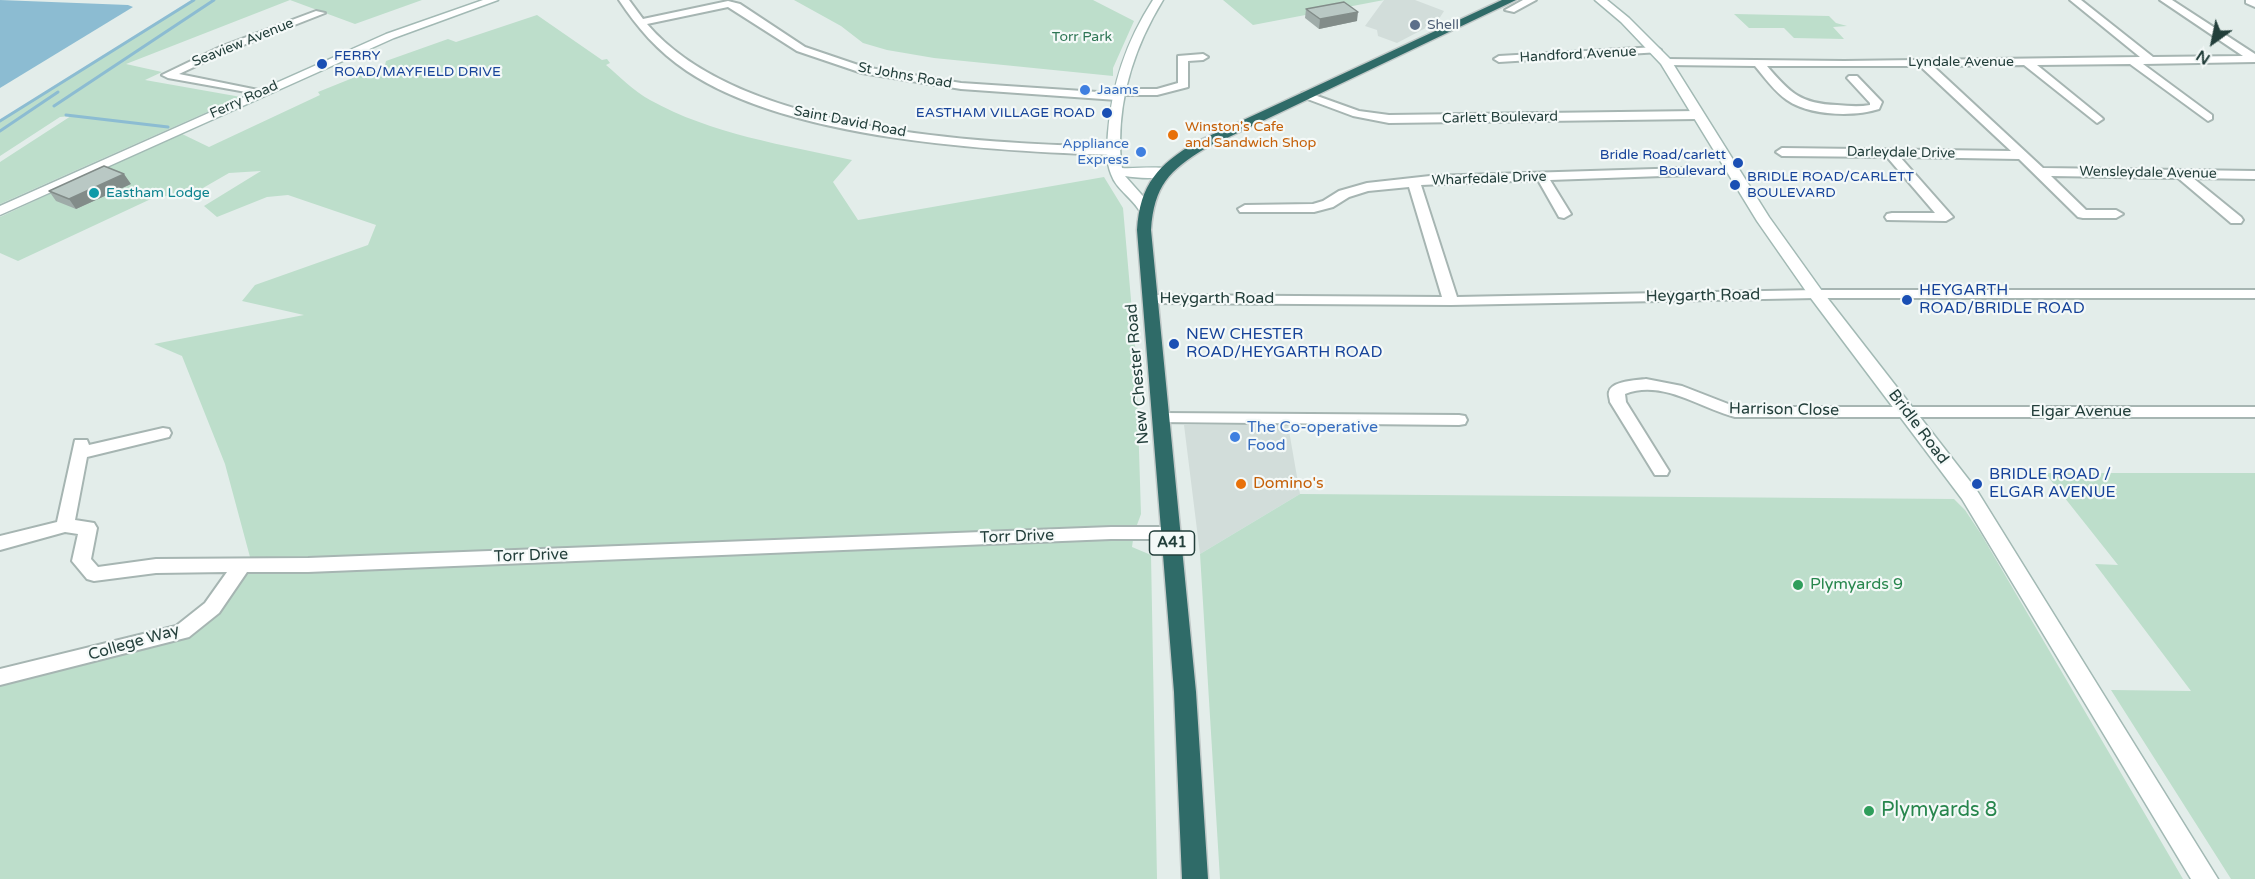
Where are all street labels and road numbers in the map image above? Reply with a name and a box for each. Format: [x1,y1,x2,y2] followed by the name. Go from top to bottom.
[190,15,296,71] street label: Seaview Avenue
[1519,44,1637,66] street label: Handford Avenue
[1908,54,2014,70] street label: Lyndale Avenue
[857,59,953,93] street label: St Johns Road
[207,77,281,123] street label: Ferry Road
[792,103,908,141] street label: Saint David Road
[1442,109,1558,127] street label: Carlett Boulevard
[1847,144,1955,162] street label: Darleydale Drive
[2079,163,2217,183] street label: Wensleydale Avenue
[1431,169,1547,189] street label: Wharfedale Drive
[1645,285,1761,307] street label: Heygarth Road
[1160,289,1274,309] street label: Heygarth Road
[1122,303,1154,445] street label: New Chester Road
[1884,386,1952,468] street label: Bridle Road
[1729,399,1839,421] street label: Harrison Close
[2031,402,2131,422] street label: Elgar Avenue
[980,526,1054,548] street label: Torr Drive
[1150,531,1194,555] road number: A41
[494,545,568,567] street label: Torr Drive
[86,621,182,665] street label: College Way

